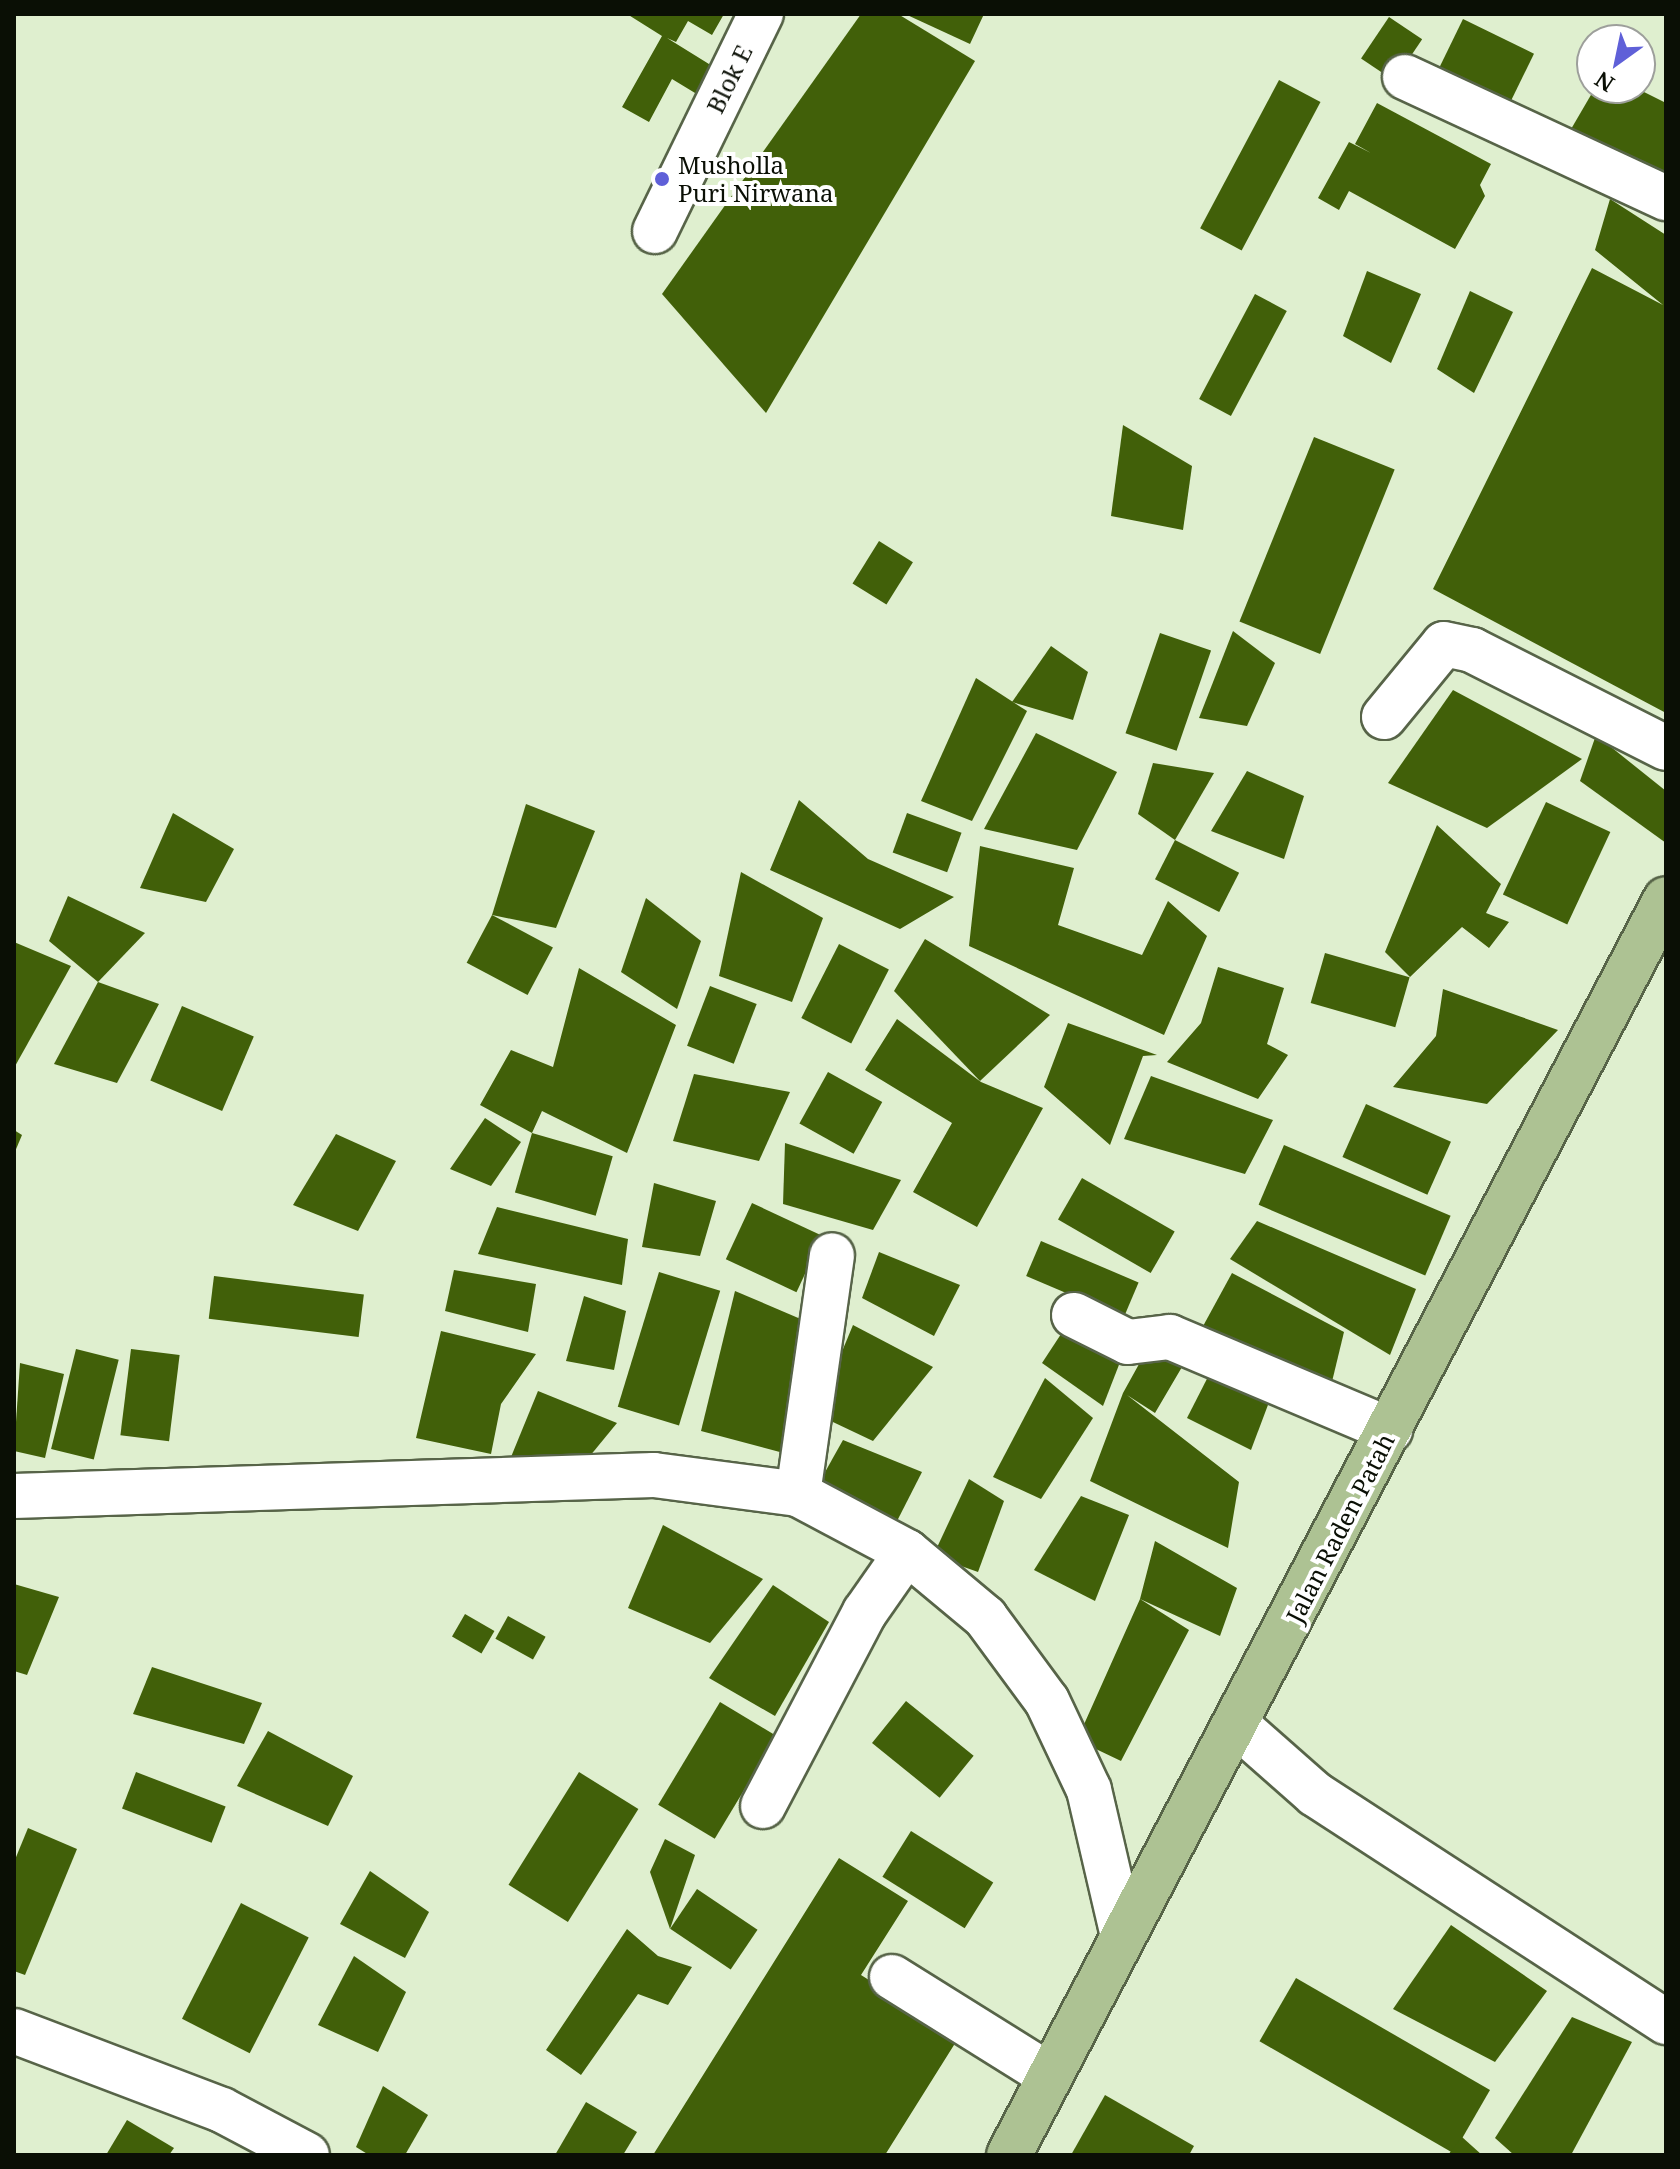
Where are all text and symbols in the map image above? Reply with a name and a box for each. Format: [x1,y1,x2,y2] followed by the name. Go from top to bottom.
[1576,24,1656,104] north arrow
[700,40,758,118] street label: Blok E
[1589,65,1619,100] text: N
[678,151,833,207] place label: Musholla Puri Nirwana
[653,170,671,188] marker: Musholla Puri Nirwana
[1280,1429,1400,1627] street label: Jalan Raden Patah

